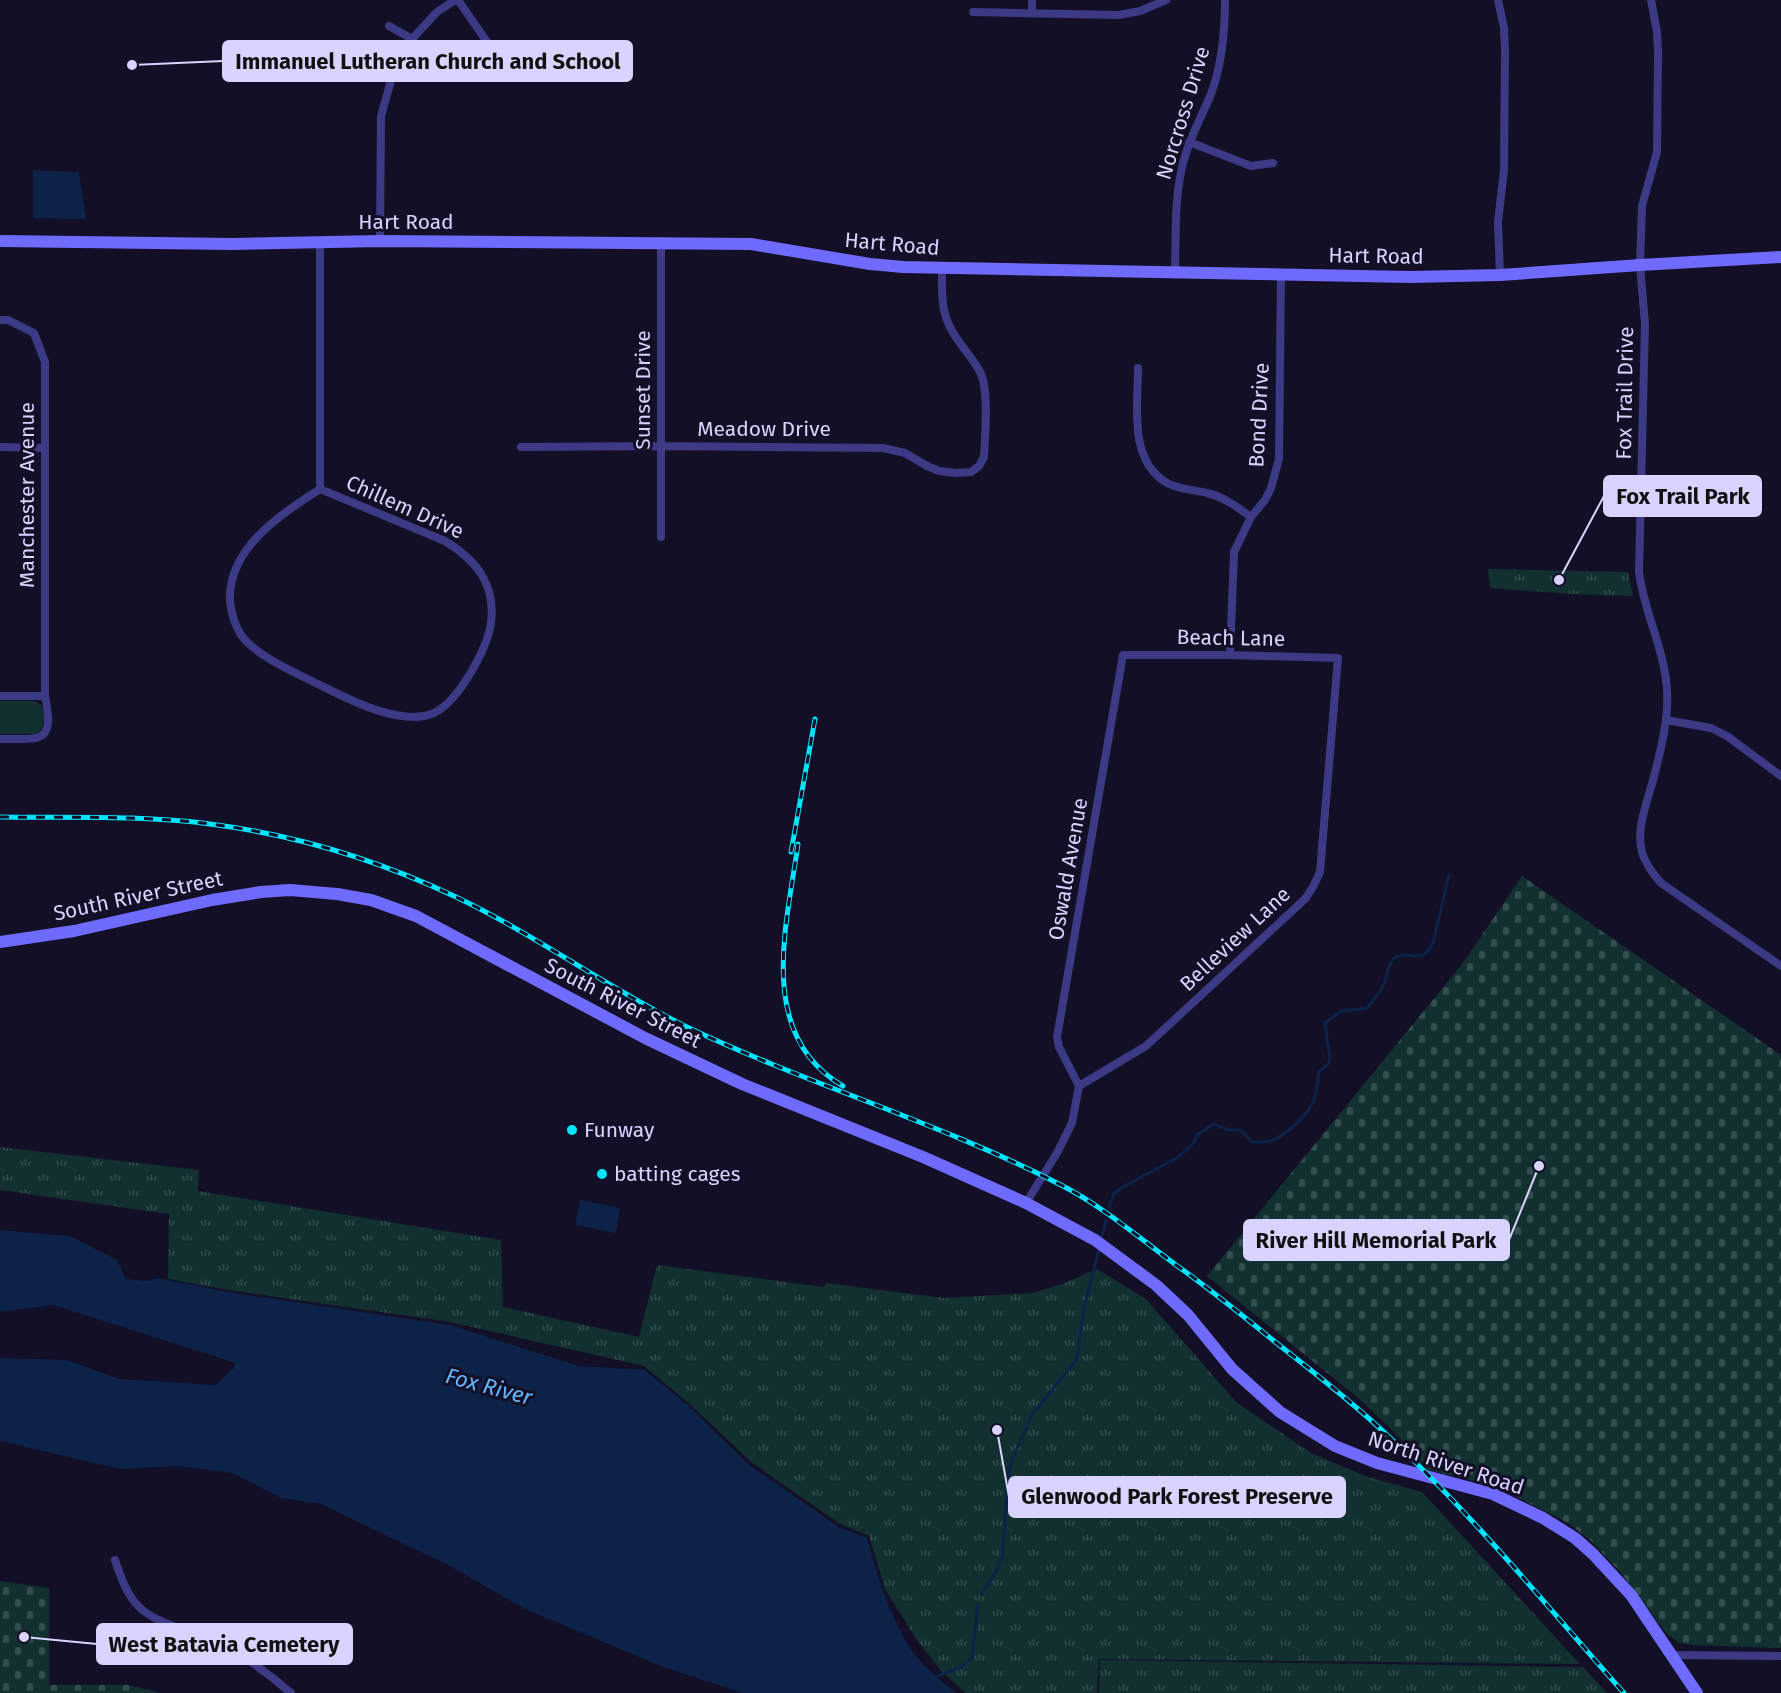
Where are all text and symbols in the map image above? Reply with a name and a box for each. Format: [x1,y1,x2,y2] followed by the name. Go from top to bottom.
[223,41,632,81] callout: Immanuel Lutheran Church and School
[1150,43,1216,183] street label: Norcross Drive
[235,48,621,75] text: Immanuel Lutheran Church and School
[358,209,454,235] street label: Hart Road
[843,227,941,261] street label: Hart Road
[1328,242,1424,270] street label: Hart Road
[1611,326,1639,460] street label: Fox Trail Drive
[630,330,656,450] street label: Sunset Drive
[1243,362,1275,468] street label: Bond Drive
[14,402,40,588] street label: Manchester Avenue
[697,416,831,442] street label: Meadow Drive
[342,469,468,545] street label: Chillem Drive
[1604,476,1761,516] callout: Fox Trail Park
[1616,483,1751,510] text: Fox Trail Park
[1176,624,1286,652] street label: Beach Lane
[1043,796,1093,942] street label: Oswald Avenue
[51,865,225,927] street label: South River Street
[1174,881,1296,997] street label: Belleview Lane
[540,952,706,1054] street label: South River Street
[584,1117,655,1143] place label: Funway
[565,1123,579,1137] marker: Funway
[614,1161,741,1187] place label: batting cages
[595,1167,609,1181] marker: batting cages
[1244,1220,1509,1260] callout: River Hill Memorial Park
[1256,1227,1497,1254] text: River Hill Memorial Park
[443,1362,536,1411] water label: Fox River
[1365,1426,1527,1500] street label: North River Road
[1009,1477,1345,1517] callout: Glenwood Park Forest Preserve
[1021,1483,1333,1510] text: Glenwood Park Forest Preserve
[97,1624,352,1664] callout: West Batavia Cemetery
[109,1631,340,1658] text: West Batavia Cemetery

